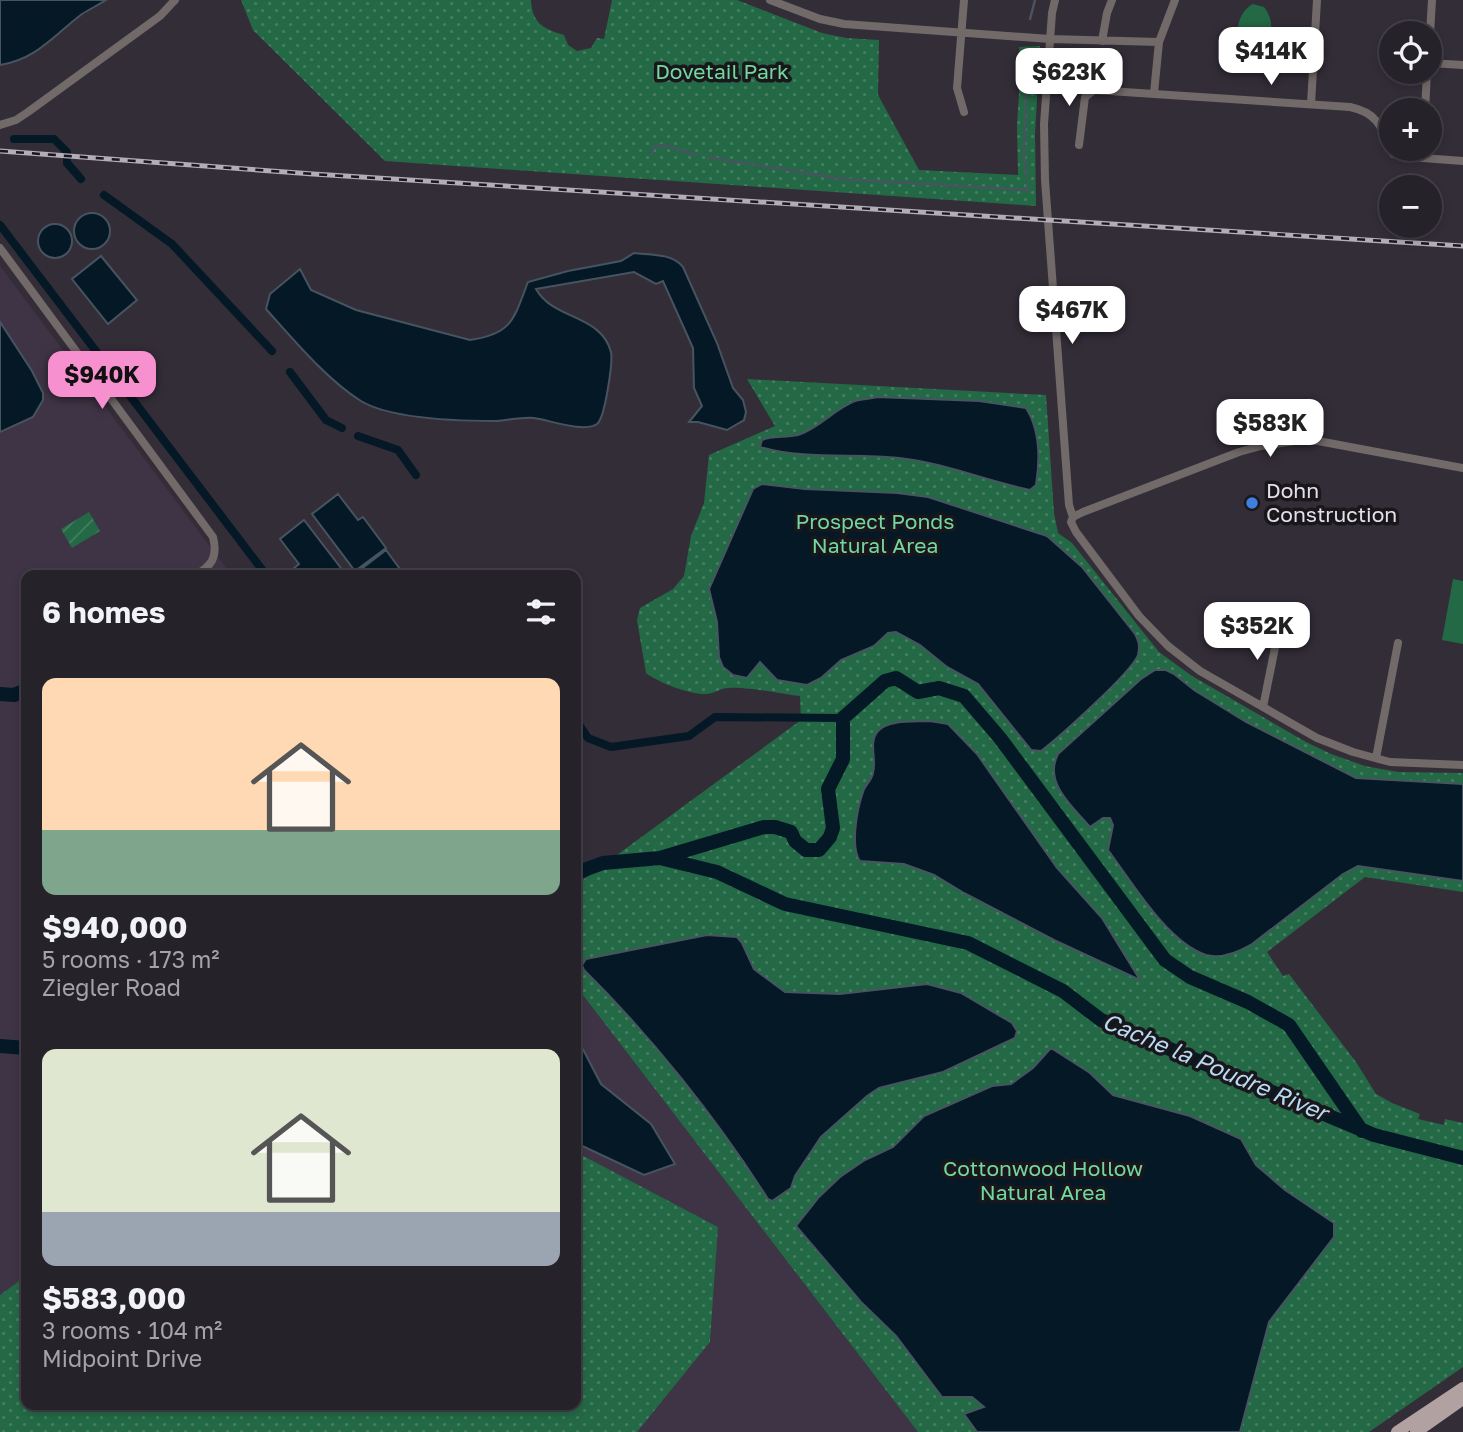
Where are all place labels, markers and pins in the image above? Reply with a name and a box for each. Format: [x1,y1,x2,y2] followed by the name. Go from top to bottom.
[1222,28,1320,87] pin: $414K
[1020,48,1118,108] pin: $623K
[1023,286,1121,346] pin: $467K
[53,352,151,411] pin: $940K
[1221,400,1319,459] pin: $583K
[1266,477,1397,527] place label: Dohn Construction
[1244,495,1260,511] marker: Dohn Construction
[1208,602,1306,662] pin: $352K

